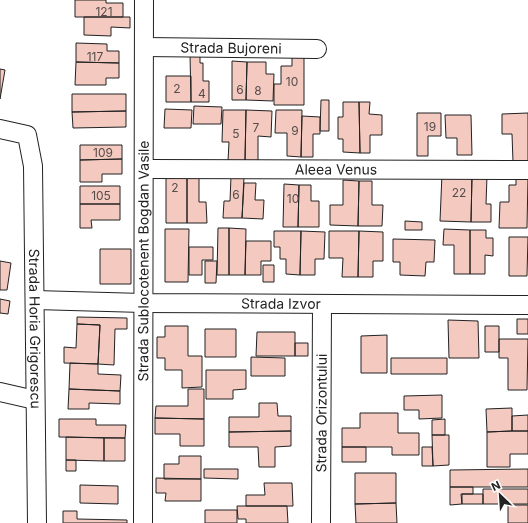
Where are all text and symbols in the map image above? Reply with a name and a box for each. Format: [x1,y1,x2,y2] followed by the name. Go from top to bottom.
[95,4,113,19] house number: 121
[180,38,282,57] street label: Strada Bujoreni
[87,49,103,64] house number: 117
[286,74,298,89] house number: 10
[173,81,181,96] house number: 2
[236,82,244,97] house number: 6
[254,83,262,98] house number: 8
[198,86,206,101] house number: 4
[424,119,436,134] house number: 19
[253,120,260,135] house number: 7
[291,123,299,138] house number: 9
[232,126,240,141] house number: 5
[134,140,152,382] street label: Strada Sublocotenent Bogdan Vasile
[93,145,113,160] house number: 109
[295,160,377,178] street label: Aleea Venus
[171,180,179,195] house number: 2
[452,185,466,200] house number: 22
[232,187,240,202] house number: 6
[91,188,111,203] house number: 105
[287,191,299,206] house number: 10
[26,249,45,409] street label: Strada Horia Grigorescu
[241,295,321,312] street label: Strada Izvor
[312,354,330,472] street label: Strada Orizontului
[480,475,520,515] north arrow
[489,478,503,494] text: N

